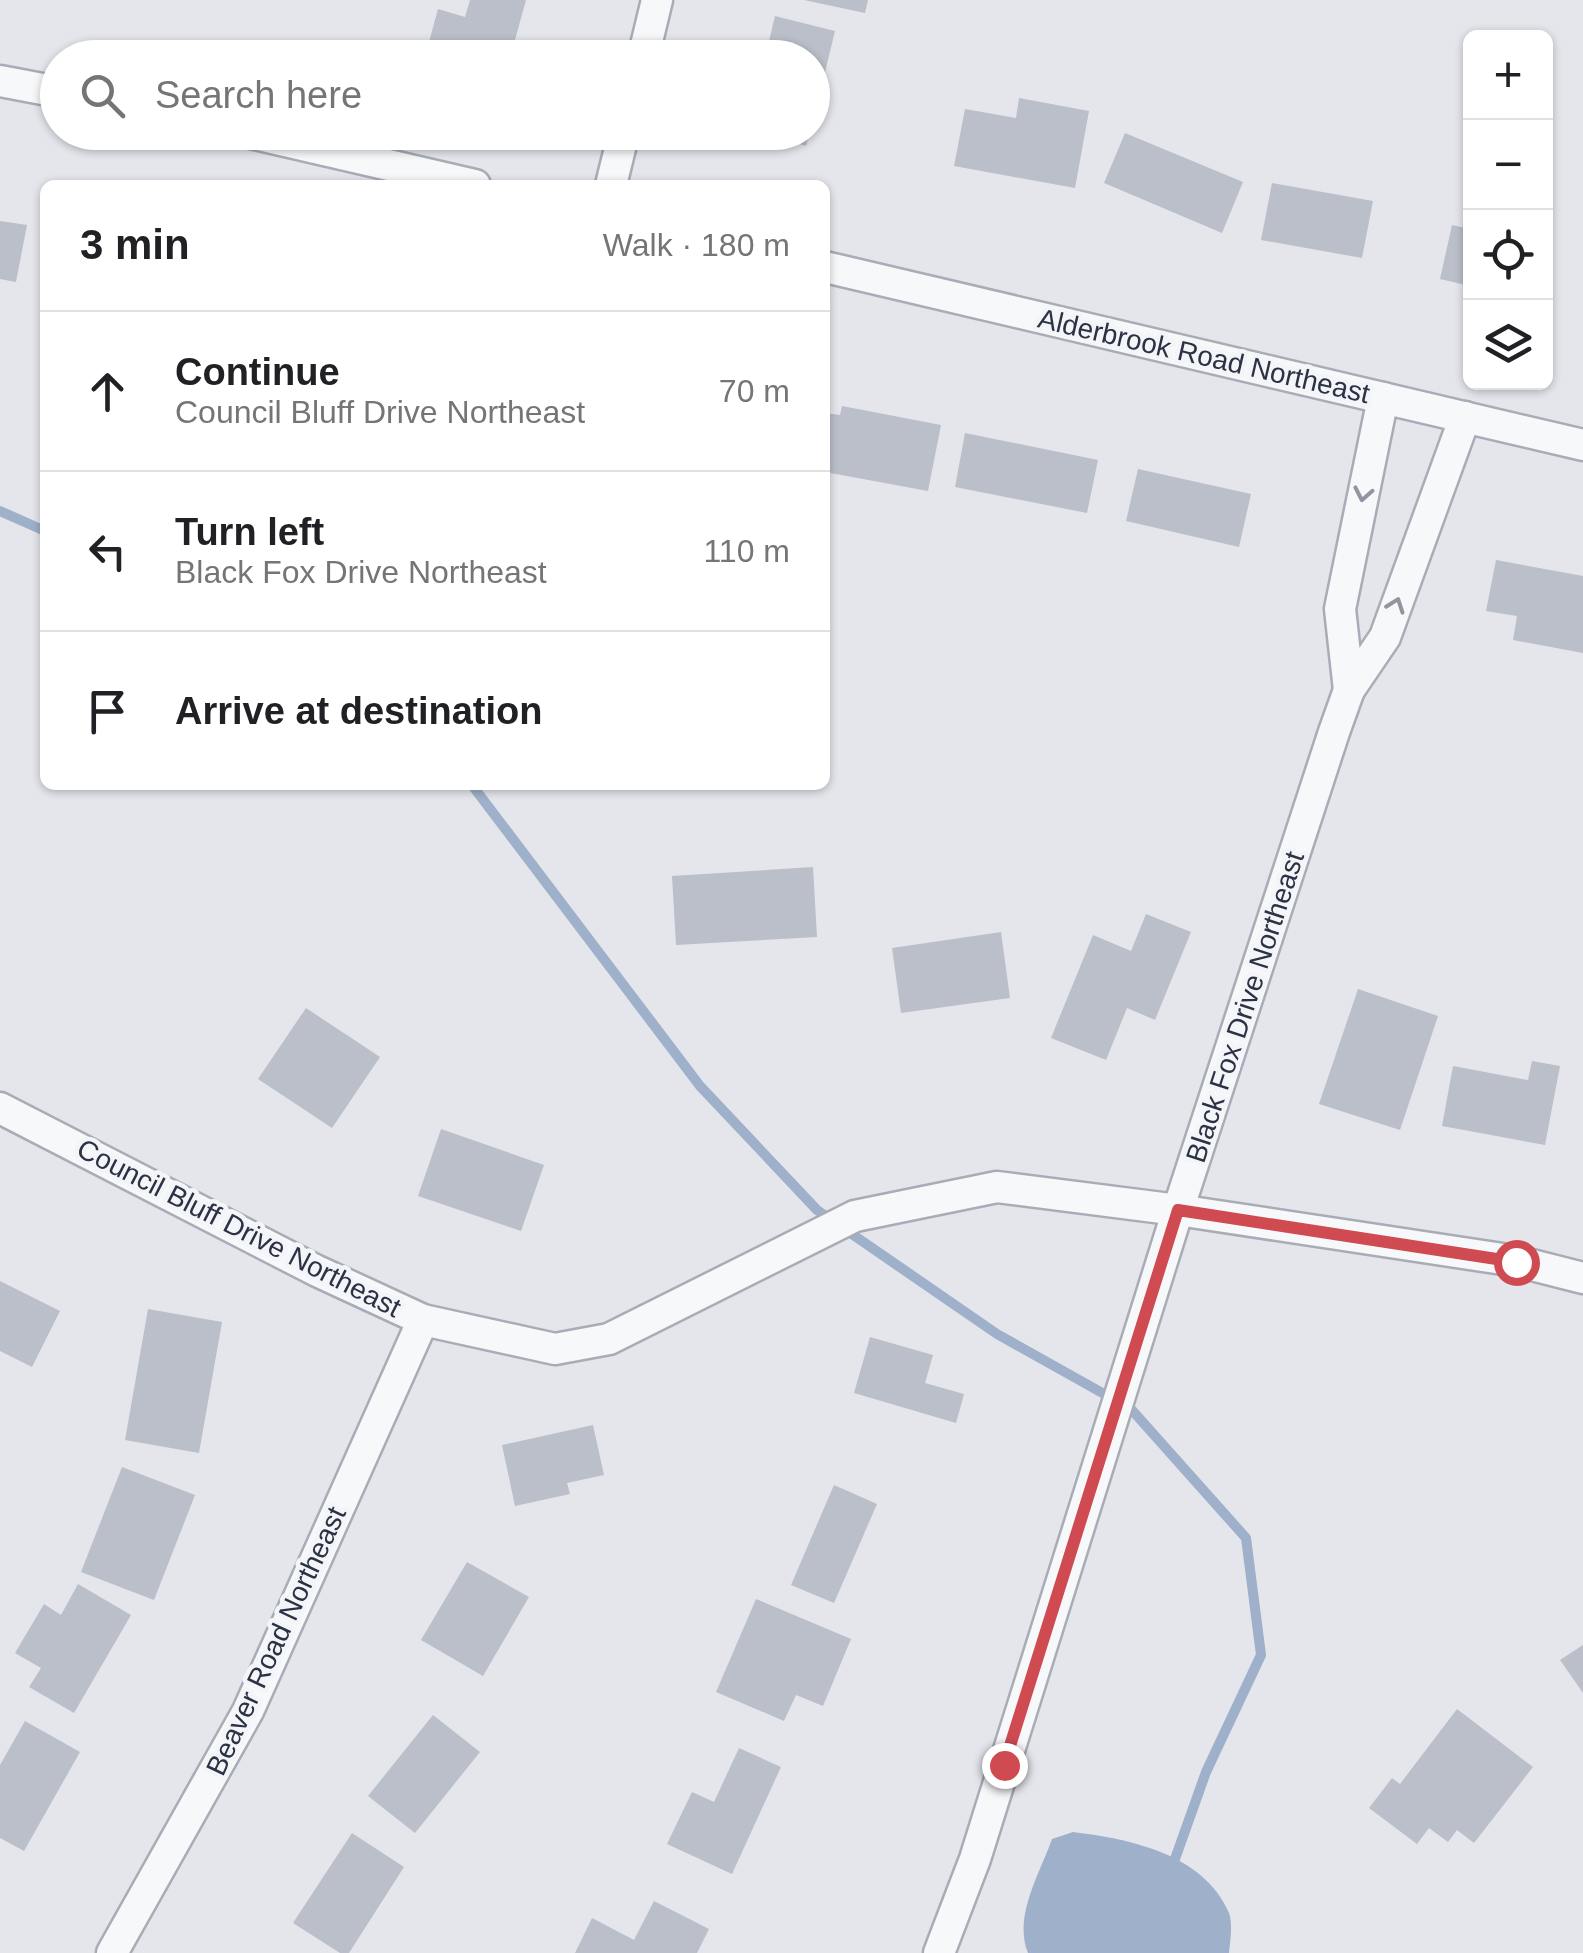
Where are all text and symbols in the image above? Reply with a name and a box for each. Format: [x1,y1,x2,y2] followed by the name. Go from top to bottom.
[1463,30,1553,390] map controls
[1463,30,1553,120] button: +
[40,40,830,150] search box
[75,68,130,123] icon: search
[155,74,362,116] text: Search here
[1463,120,1553,210] button: −
[1463,210,1553,300] button: locate
[80,221,190,268] text: 3 min
[603,227,790,263] text: Walk · 180 m
[1463,300,1553,390] button: layers
[1035,303,1373,409] street label: Alderbrook Road Northeast
[175,351,340,393] text: Continue
[80,364,135,419] icon: ahead
[719,373,790,409] text: 70 m
[175,394,585,430] text: Council Bluff Drive Northeast
[1354,485,1375,502] one-way arrow
[175,511,324,553] text: Turn left
[80,524,135,579] icon: left
[703,533,790,569] text: 110 m
[175,554,547,590] text: Black Fox Drive Northeast
[1384,598,1405,615] one-way arrow
[80,684,135,739] icon: arrive
[175,690,542,732] text: Arrive at destination
[1180,847,1310,1166] street label: Black Fox Drive Northeast
[72,1133,406,1323] street label: Council Bluff Drive Northeast
[1494,1240,1540,1286] route start
[200,1502,352,1780] street label: Beaver Road Northeast
[982,1743,1028,1789] route end

